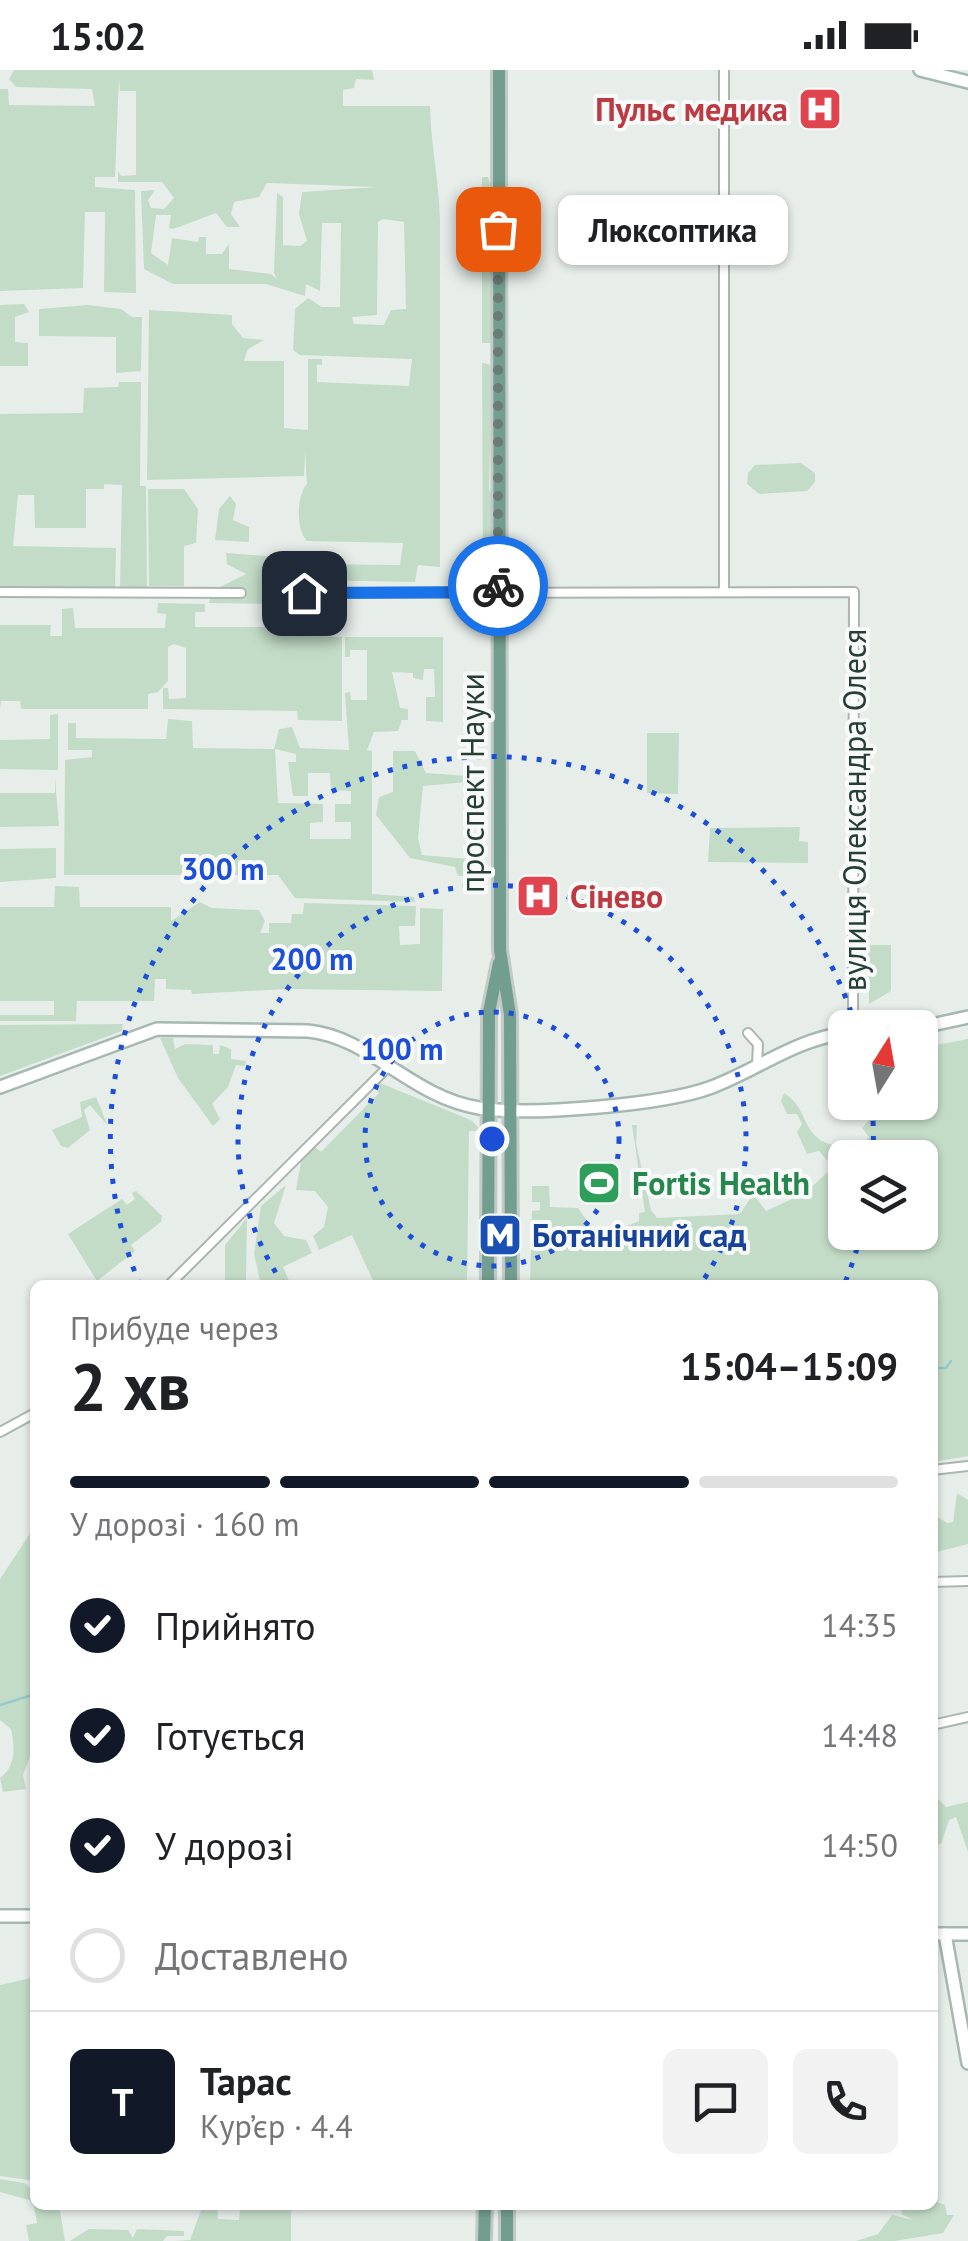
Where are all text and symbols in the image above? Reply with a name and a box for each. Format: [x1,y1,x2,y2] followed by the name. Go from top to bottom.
[50,11,146,60] text: 15:02
[797,86,843,132] hospital icon: Пульс медика
[595,88,788,130] place label: Пульс медика
[456,187,541,272] pin
[558,194,788,264] callout: Люксоптика
[471,202,526,257] icon: bag
[589,209,757,251] text: Люксоптика
[448,536,548,636] courier
[262,551,347,636] pin
[471,559,526,614] icon: bike
[277,566,332,621] icon: home
[833,629,875,991] street label: вулиця Олександра Олеся
[451,673,493,893] street label: проспект Науки
[182,849,264,888] text: 300 m
[515,873,561,919] hospital icon: Сінево
[570,875,663,917] place label: Сінево
[271,939,353,978] text: 200 m
[828,1010,938,1120] north arrow
[828,1010,938,1250] map controls
[361,1029,443,1068] text: 100 m
[474,1121,510,1157] centre of rings
[828,1140,938,1250] button: layers
[576,1160,622,1206] sports icon: Fortis Health
[632,1162,810,1204] place label: Fortis Health
[477,1212,523,1258] metro station icon: Ботанічний сад
[532,1214,746,1256] place label: Ботанічний сад
[70,1307,279,1349] text: Прибуде через
[680,1341,898,1390] text: 15:04–15:09
[70,1344,190,1428] text: 2 хв
[70,1503,299,1545] text: У дорозі · 160 m
[70,1598,125,1653] icon: check
[155,1601,316,1650] text: Прийнято
[821,1604,898,1646] text: 14:35
[70,1708,125,1763] icon: check
[155,1711,305,1760] text: Готується
[821,1714,898,1756] text: 14:48
[70,1818,125,1873] icon: check
[155,1821,294,1870] text: У дорозі
[821,1824,898,1866] text: 14:50
[155,1931,349,1980] text: Доставлено
[663,2049,768,2154] button: chat
[793,2049,898,2154] button: phone
[200,2056,292,2105] text: Тарас
[112,2077,133,2126] text: Т
[200,2105,353,2147] text: Кур’єр · 4.4

